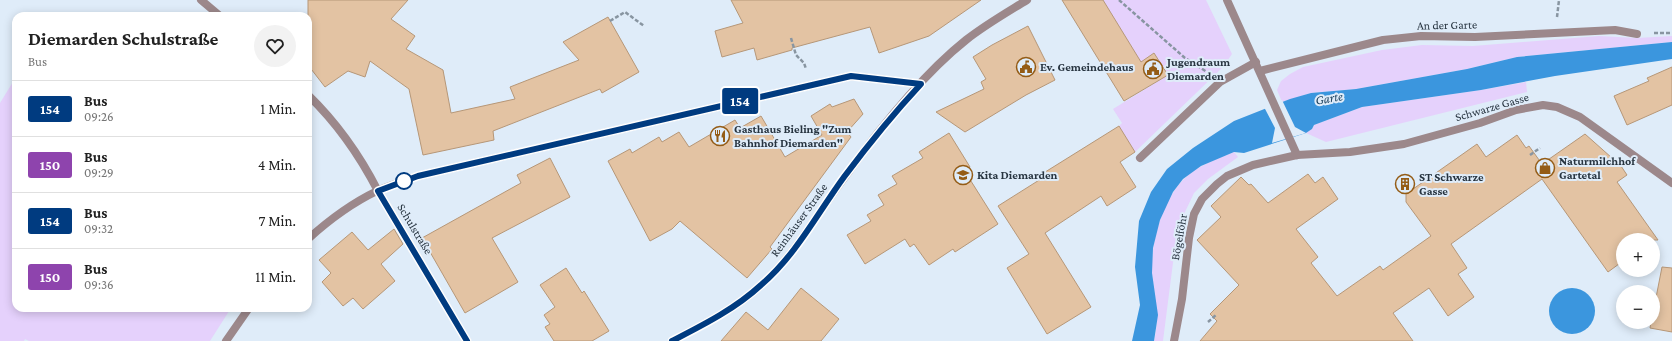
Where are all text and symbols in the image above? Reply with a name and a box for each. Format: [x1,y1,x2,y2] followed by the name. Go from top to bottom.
[1417,17,1477,33] street label: An der Garte
[254,25,296,67] button: heart
[28,28,218,49] text: Diemarden Schulstraße
[28,54,47,69] text: Bus
[1165,55,1231,83] place label: Jugendraum Diemarden
[1015,56,1037,78] public building icon: Ev. Gemeindehaus
[1142,58,1164,80] public building icon: Jugendraum Diemarden
[1040,60,1134,74] place label: Ev. Gemeindehaus
[717,88,763,114] line badge: 154
[1314,88,1344,108] water label: Garte
[1454,90,1530,124] street label: Schwarze Gasse
[84,93,107,109] text: Bus
[730,93,750,109] text: 154
[40,101,60,117] text: 154
[260,101,296,117] text: 1 Min.
[84,109,114,124] text: 09:26
[734,122,852,150] place label: Gasthaus Bieling "Zum Bahnhof Diemarden"
[709,125,731,147] restaurant icon: Gasthaus Bieling "Zum Bahnhof Diemarden"
[84,149,107,165] text: Bus
[1559,154,1636,182] place label: Naturmilchhof Gartetal
[40,157,60,173] text: 150
[258,157,296,173] text: 4 Min.
[1534,157,1556,179] shop icon: Naturmilchhof Gartetal
[952,164,974,186] school or university icon: Kita Diemarden
[84,165,114,180] text: 09:29
[977,168,1058,182] place label: Kita Diemarden
[1419,170,1484,198] place label: ST Schwarze Gasse
[395,172,413,190] unlabelled marker
[1394,173,1416,195] building icon: ST Schwarze Gasse
[768,181,830,259] street label: Reinhäuser Straße
[394,201,436,257] street label: Schulstraße
[84,205,107,221] text: Bus
[1168,212,1190,261] street label: Bögelföhr
[40,213,60,229] text: 154
[258,213,296,229] text: 7 Min.
[84,221,113,236] text: 09:32
[1616,233,1660,329] map controls
[1616,233,1660,277] button: +
[84,261,107,277] text: Bus
[40,269,60,285] text: 150
[255,269,296,285] text: 11 Min.
[84,277,114,292] text: 09:36
[1616,285,1660,329] button: −

